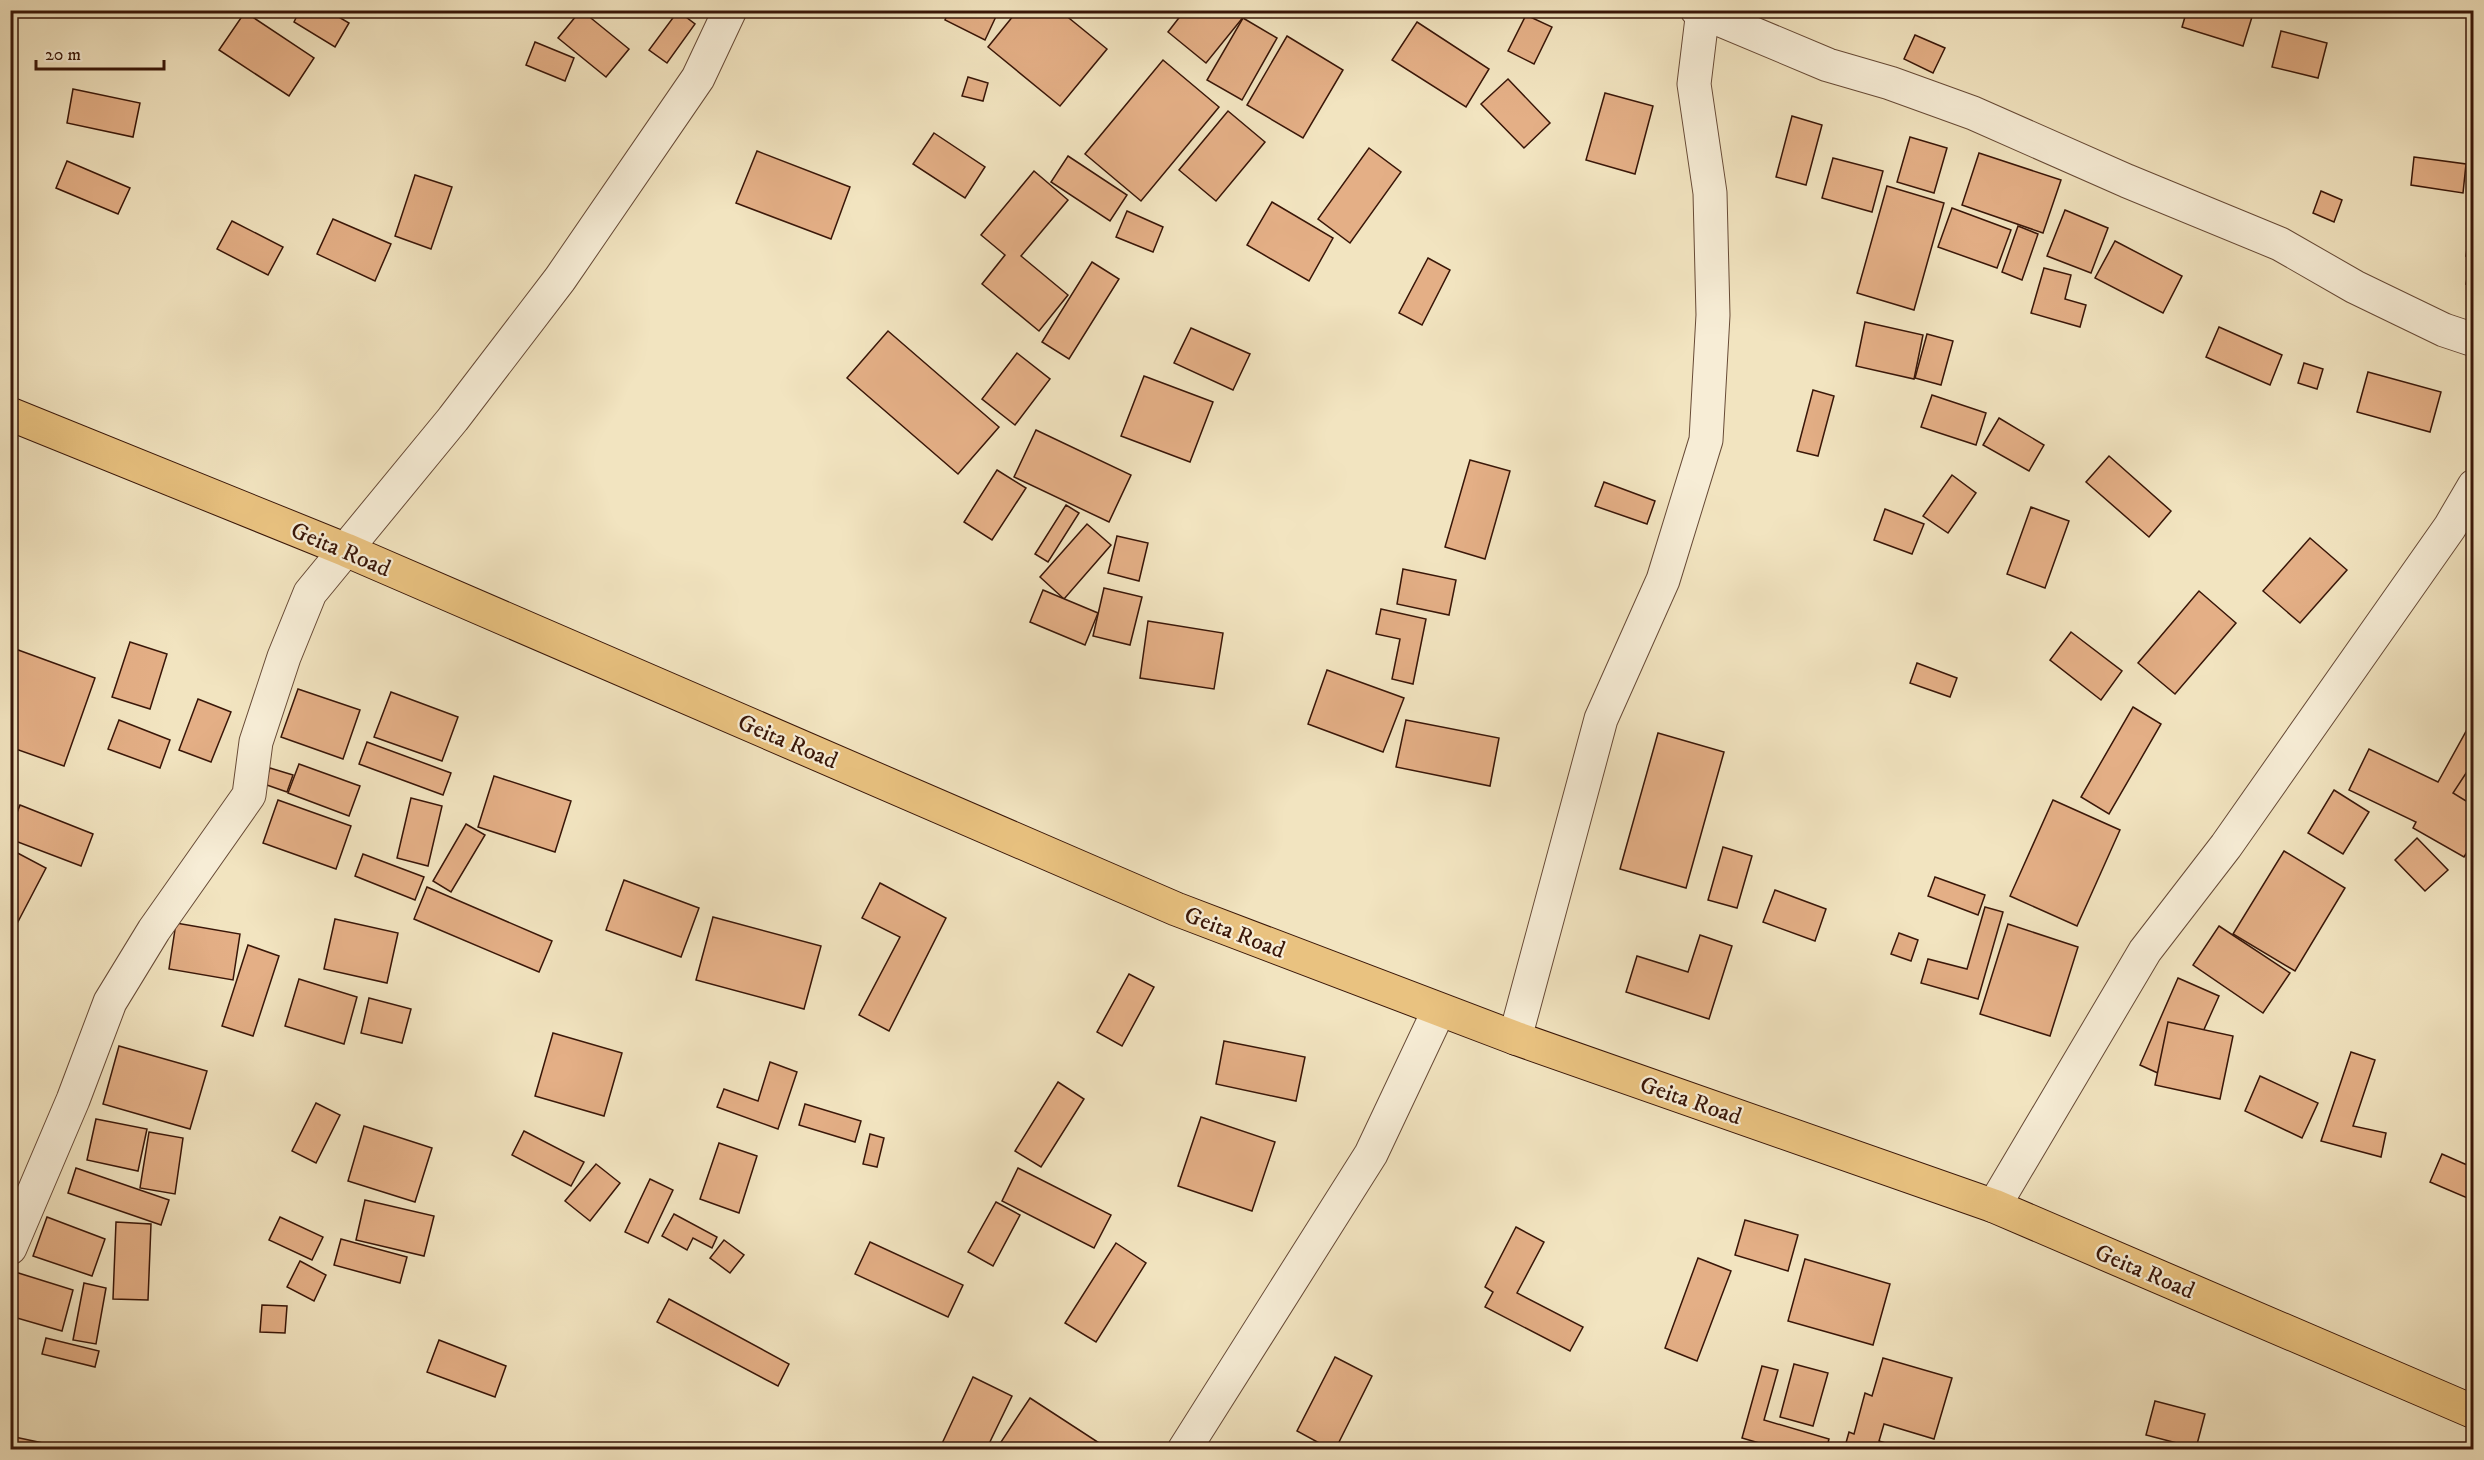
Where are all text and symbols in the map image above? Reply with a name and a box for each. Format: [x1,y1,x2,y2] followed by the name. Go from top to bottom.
[36,33,164,71] scale bar
[45,44,81,66] text: 20 m
[286,515,395,584] street label: Geita Road
[733,707,842,776] street label: Geita Road
[1180,900,1289,966] street label: Geita Road
[1636,1070,1745,1132] street label: Geita Road
[2090,1237,2199,1306] street label: Geita Road

